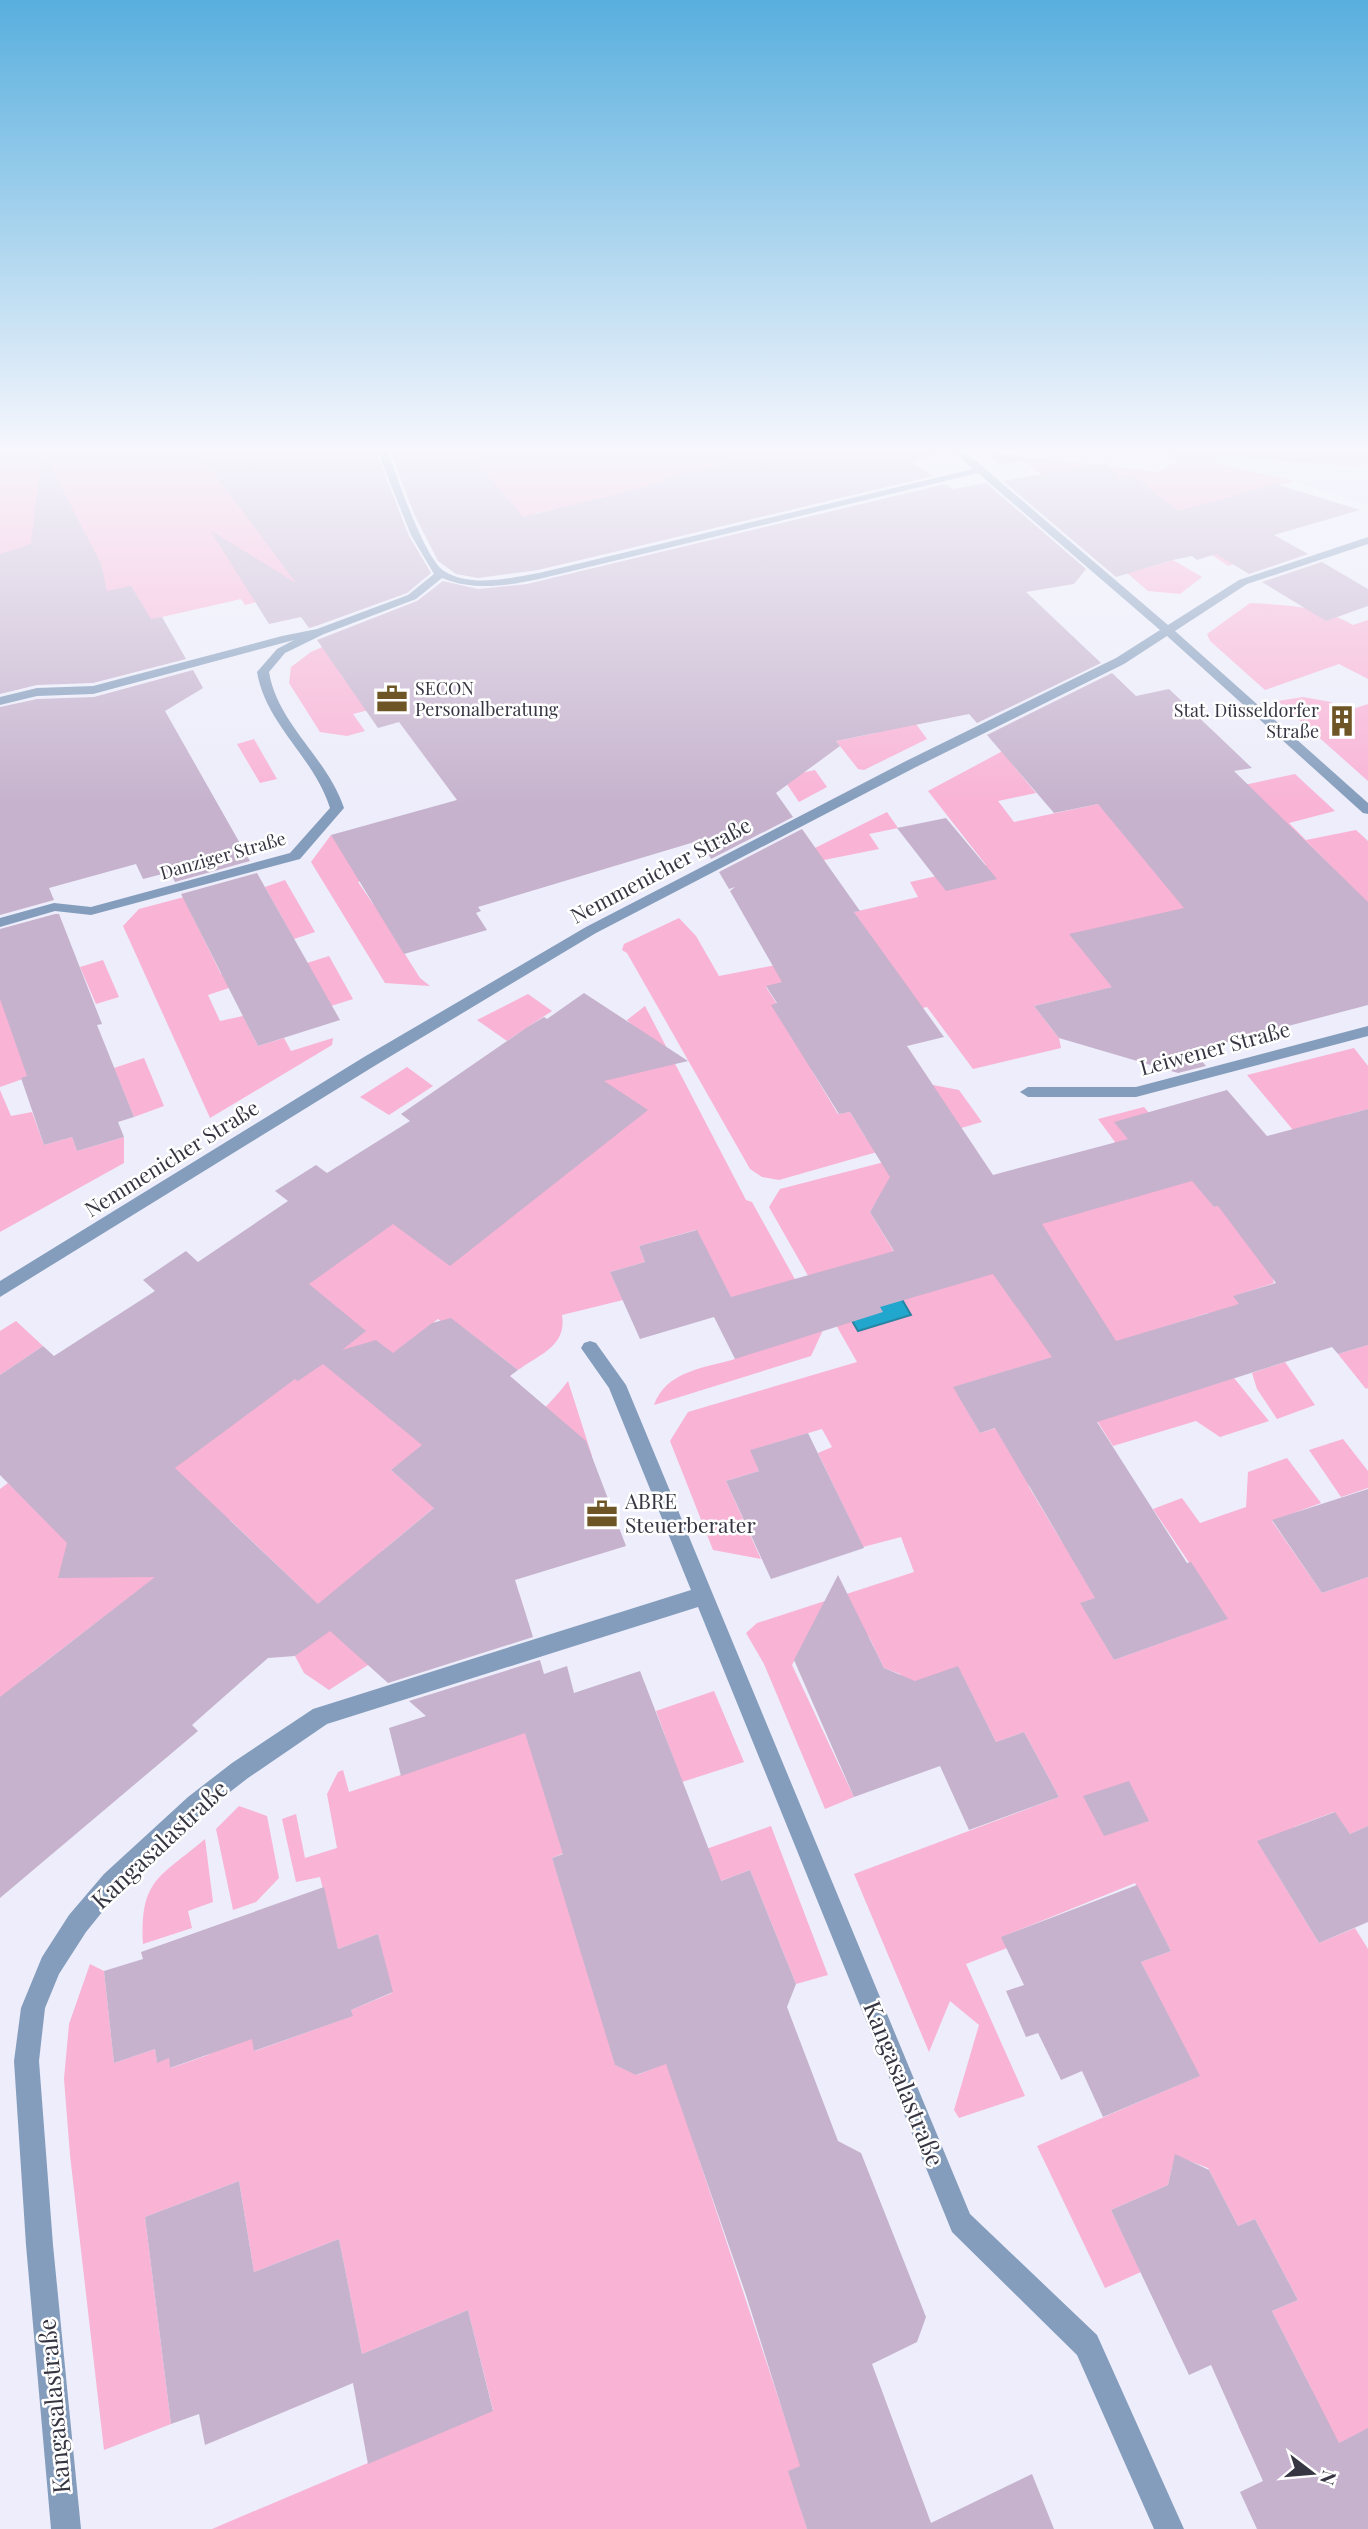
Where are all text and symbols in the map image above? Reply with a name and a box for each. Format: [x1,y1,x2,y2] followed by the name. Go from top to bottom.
[415,676,559,721] place label: SECON Personalberatung
[375,682,409,716] office icon: SECON Personalberatung
[1174,698,1319,743] place label: Stat. Düsseldorfer Straße
[1325,704,1359,738] building icon: Stat. Düsseldorfer Straße
[565,810,755,929] street label: Nemmenicher Straße
[157,826,288,884] street label: Danziger Straße
[1136,1014,1293,1081] street label: Leiwener Straße
[79,1092,263,1222] street label: Nemmenicher Straße
[624,1486,756,1538] place label: ABRE Steuerberater
[585,1497,619,1531] office icon: ABRE Steuerberater
[83,1772,234,1915] street label: Kangasalastraße
[857,1996,953,2171] street label: Kangasalastraße
[29,2317,77,2495] street label: Kangasalastraße
[1277,2438,1347,2508] north arrow
[1315,2468,1344,2488] text: N

